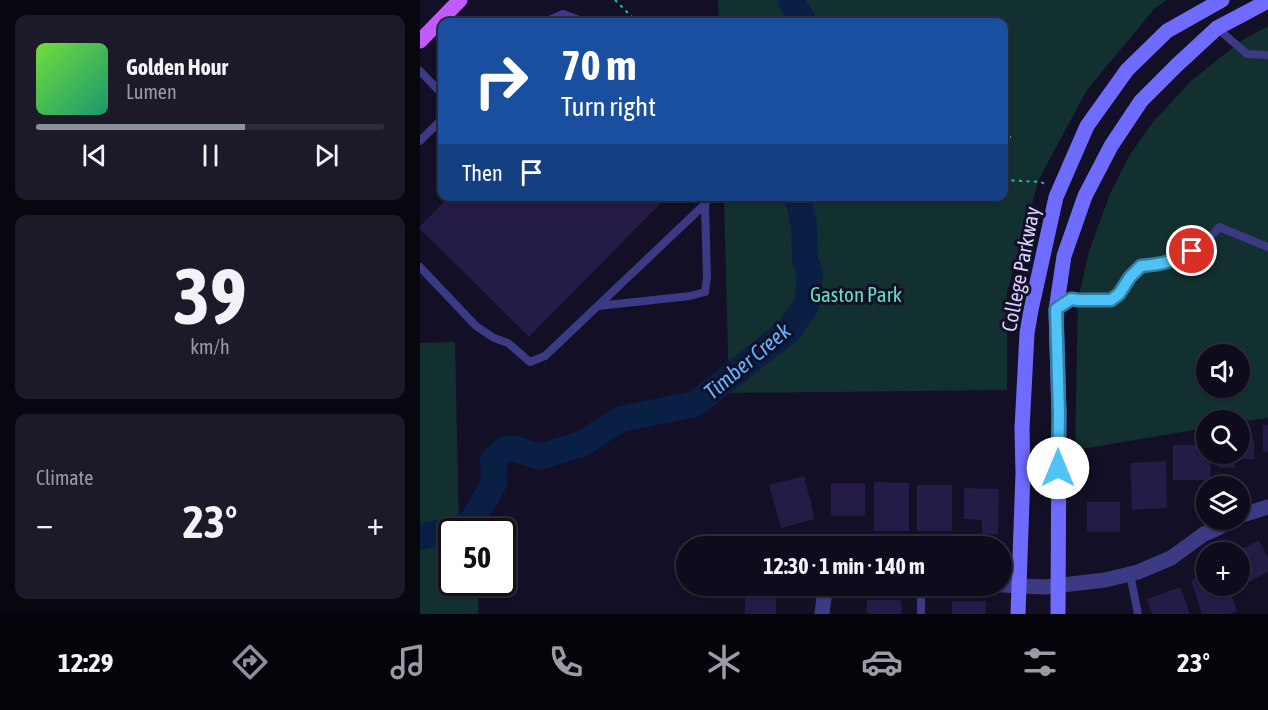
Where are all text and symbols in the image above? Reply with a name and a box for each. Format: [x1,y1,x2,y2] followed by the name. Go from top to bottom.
[561,41,636,89] text: 70 m
[462,42,540,120] icon: right
[126,54,228,80] text: Golden Hour
[126,80,177,103] text: Lumen
[561,91,656,122] text: Turn right
[78,139,111,172] icon: previous
[194,139,227,172] icon: pause
[310,139,343,172] icon: next
[515,156,548,189] icon: arrive
[462,160,503,186] text: Then
[996,204,1044,333] street label: College Parkway
[1166,225,1217,276] pin
[1175,234,1208,267] icon: arrive
[173,251,247,341] text: 39
[810,282,902,306] park label: Gaston Park
[698,317,796,405] water label: Timber Creek
[190,335,230,358] text: km/h
[1196,344,1250,596] map controls
[1196,344,1250,398] button: sound
[1196,410,1250,464] button: search
[1026,436,1090,500] position arrow
[36,466,93,489] text: Climate
[1196,476,1250,530] button: layers
[183,496,237,548] text: 23°
[36,504,53,542] text: −
[367,504,384,542] text: +
[438,518,516,596] speed limit sign: 50
[1196,542,1250,596] button: +
[763,553,925,579] text: 12:30 · 1 min · 140 m
[229,641,271,683] icon: directions
[387,641,429,683] icon: music
[545,641,587,683] icon: phone
[703,641,745,683] icon: climate
[861,641,903,683] icon: car
[1019,641,1061,683] icon: filters
[58,647,114,678] text: 12:29
[1177,647,1210,678] text: 23°

